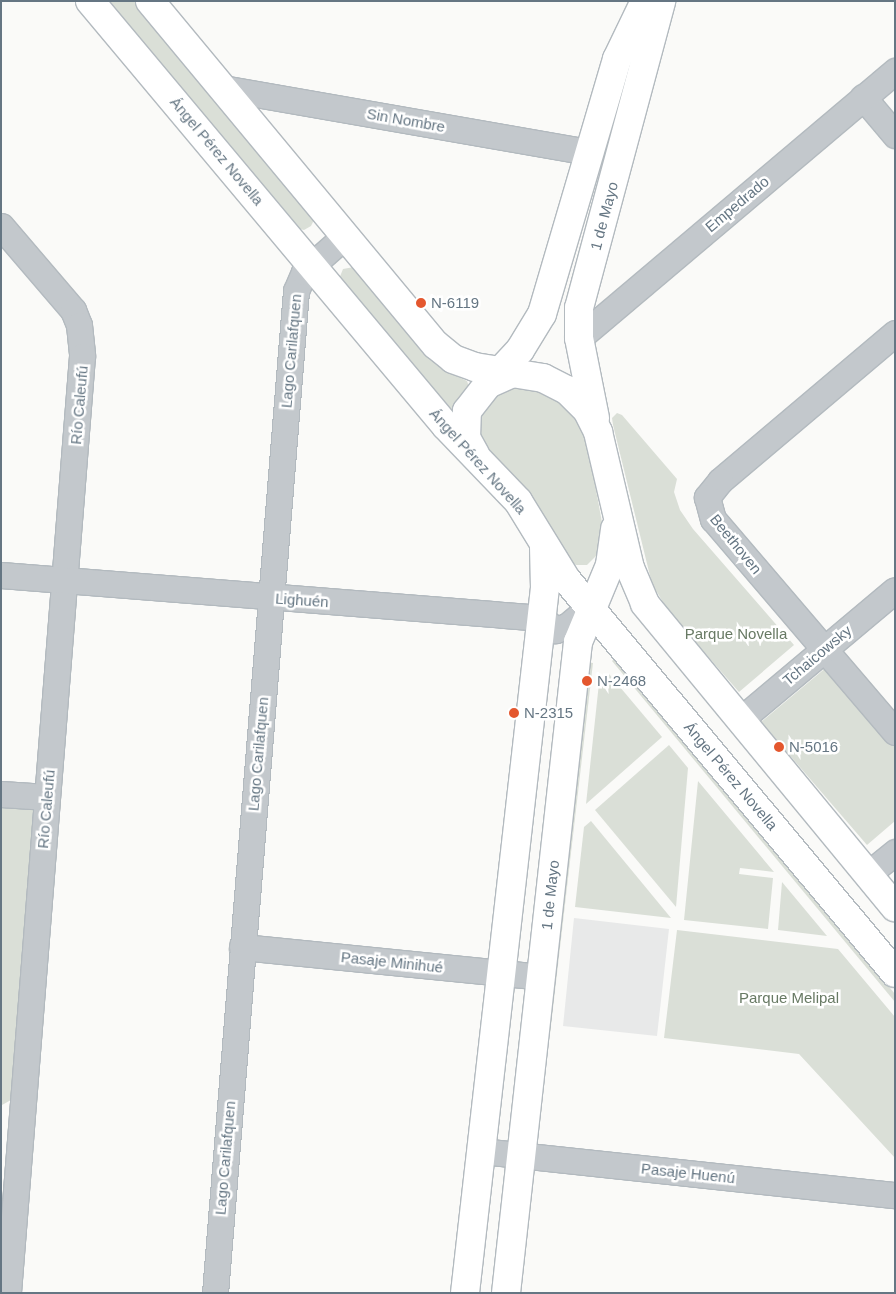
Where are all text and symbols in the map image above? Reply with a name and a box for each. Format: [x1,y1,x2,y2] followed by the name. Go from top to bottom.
[166,93,268,209] street label: Ángel Pérez Novella
[365,104,447,136] street label: Sin Nombre
[702,172,772,236] street label: Empedrado
[586,180,622,252] street label: 1 de Mayo
[277,293,305,409] street label: Lago Carilafquen
[431,294,479,312] place label: N-6119
[415,297,427,309] marker: N-6119
[67,365,91,445] street label: Río Caleufú
[426,404,530,518] street label: Ángel Pérez Novella
[706,510,766,578] street label: Beethoven
[275,589,329,611] street label: Lighuén
[779,621,855,689] street label: Tchaicowsky
[685,625,787,643] park label: Parque Novella
[597,672,646,690] place label: N-2468
[581,675,593,687] marker: N-2468
[244,696,272,812] street label: Lago Carilafquen
[524,704,573,722] place label: N-2315
[508,707,520,719] marker: N-2315
[680,718,782,834] street label: Ángel Pérez Novella
[789,738,838,756] place label: N-5016
[773,741,785,753] marker: N-5016
[34,769,58,849] street label: Río Caleufú
[537,859,563,931] street label: 1 de Mayo
[340,948,444,976] street label: Pasaje Minihué
[739,989,839,1007] park label: Parque Melipal
[211,1100,239,1216] street label: Lago Carilafquen
[640,1159,736,1187] street label: Pasaje Huenú

